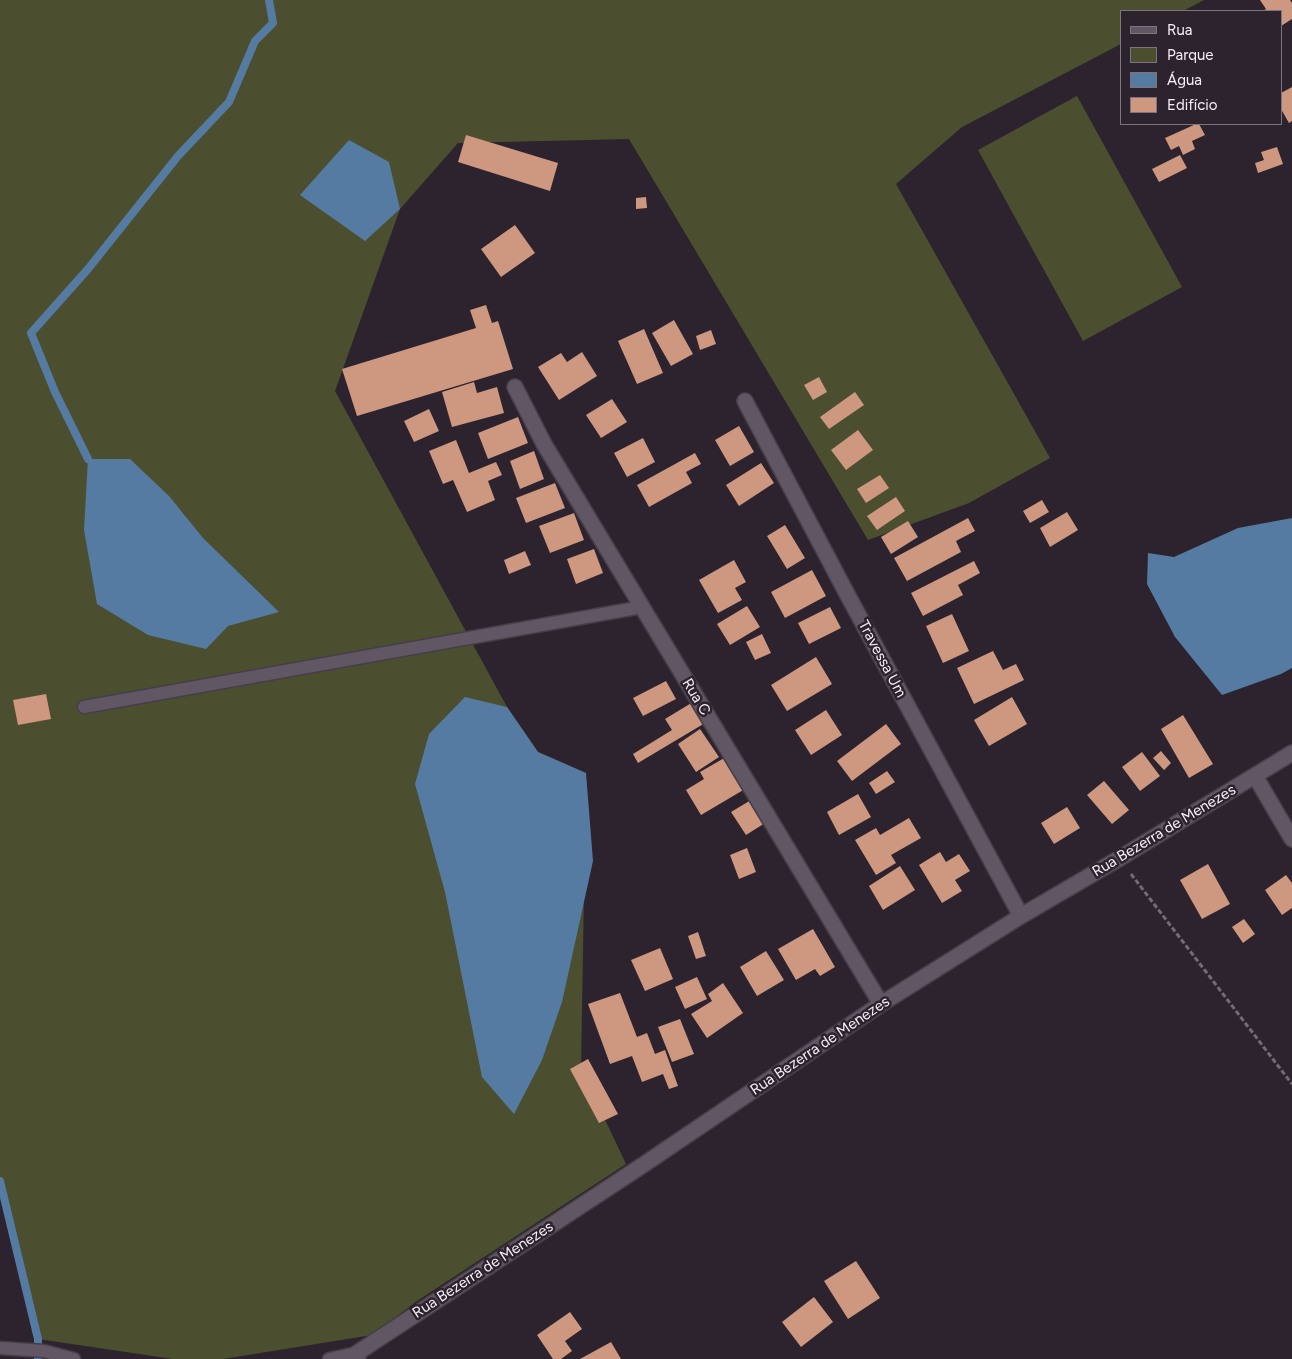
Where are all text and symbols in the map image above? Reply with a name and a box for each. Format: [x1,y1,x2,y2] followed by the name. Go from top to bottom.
[1120,10,1282,125] legend
[1167,21,1192,39] text: Rua
[1167,46,1214,64] text: Parque
[1167,71,1202,89] text: Água
[1167,96,1217,114] text: Edifício
[854,617,910,701] street label: Travessa Um
[678,675,714,719] street label: Rua C
[1089,781,1239,881] street label: Rua Bezerra de Menezes
[747,993,893,1099] street label: Rua Bezerra de Menezes
[409,1218,557,1322] street label: Rua Bezerra de Menezes

